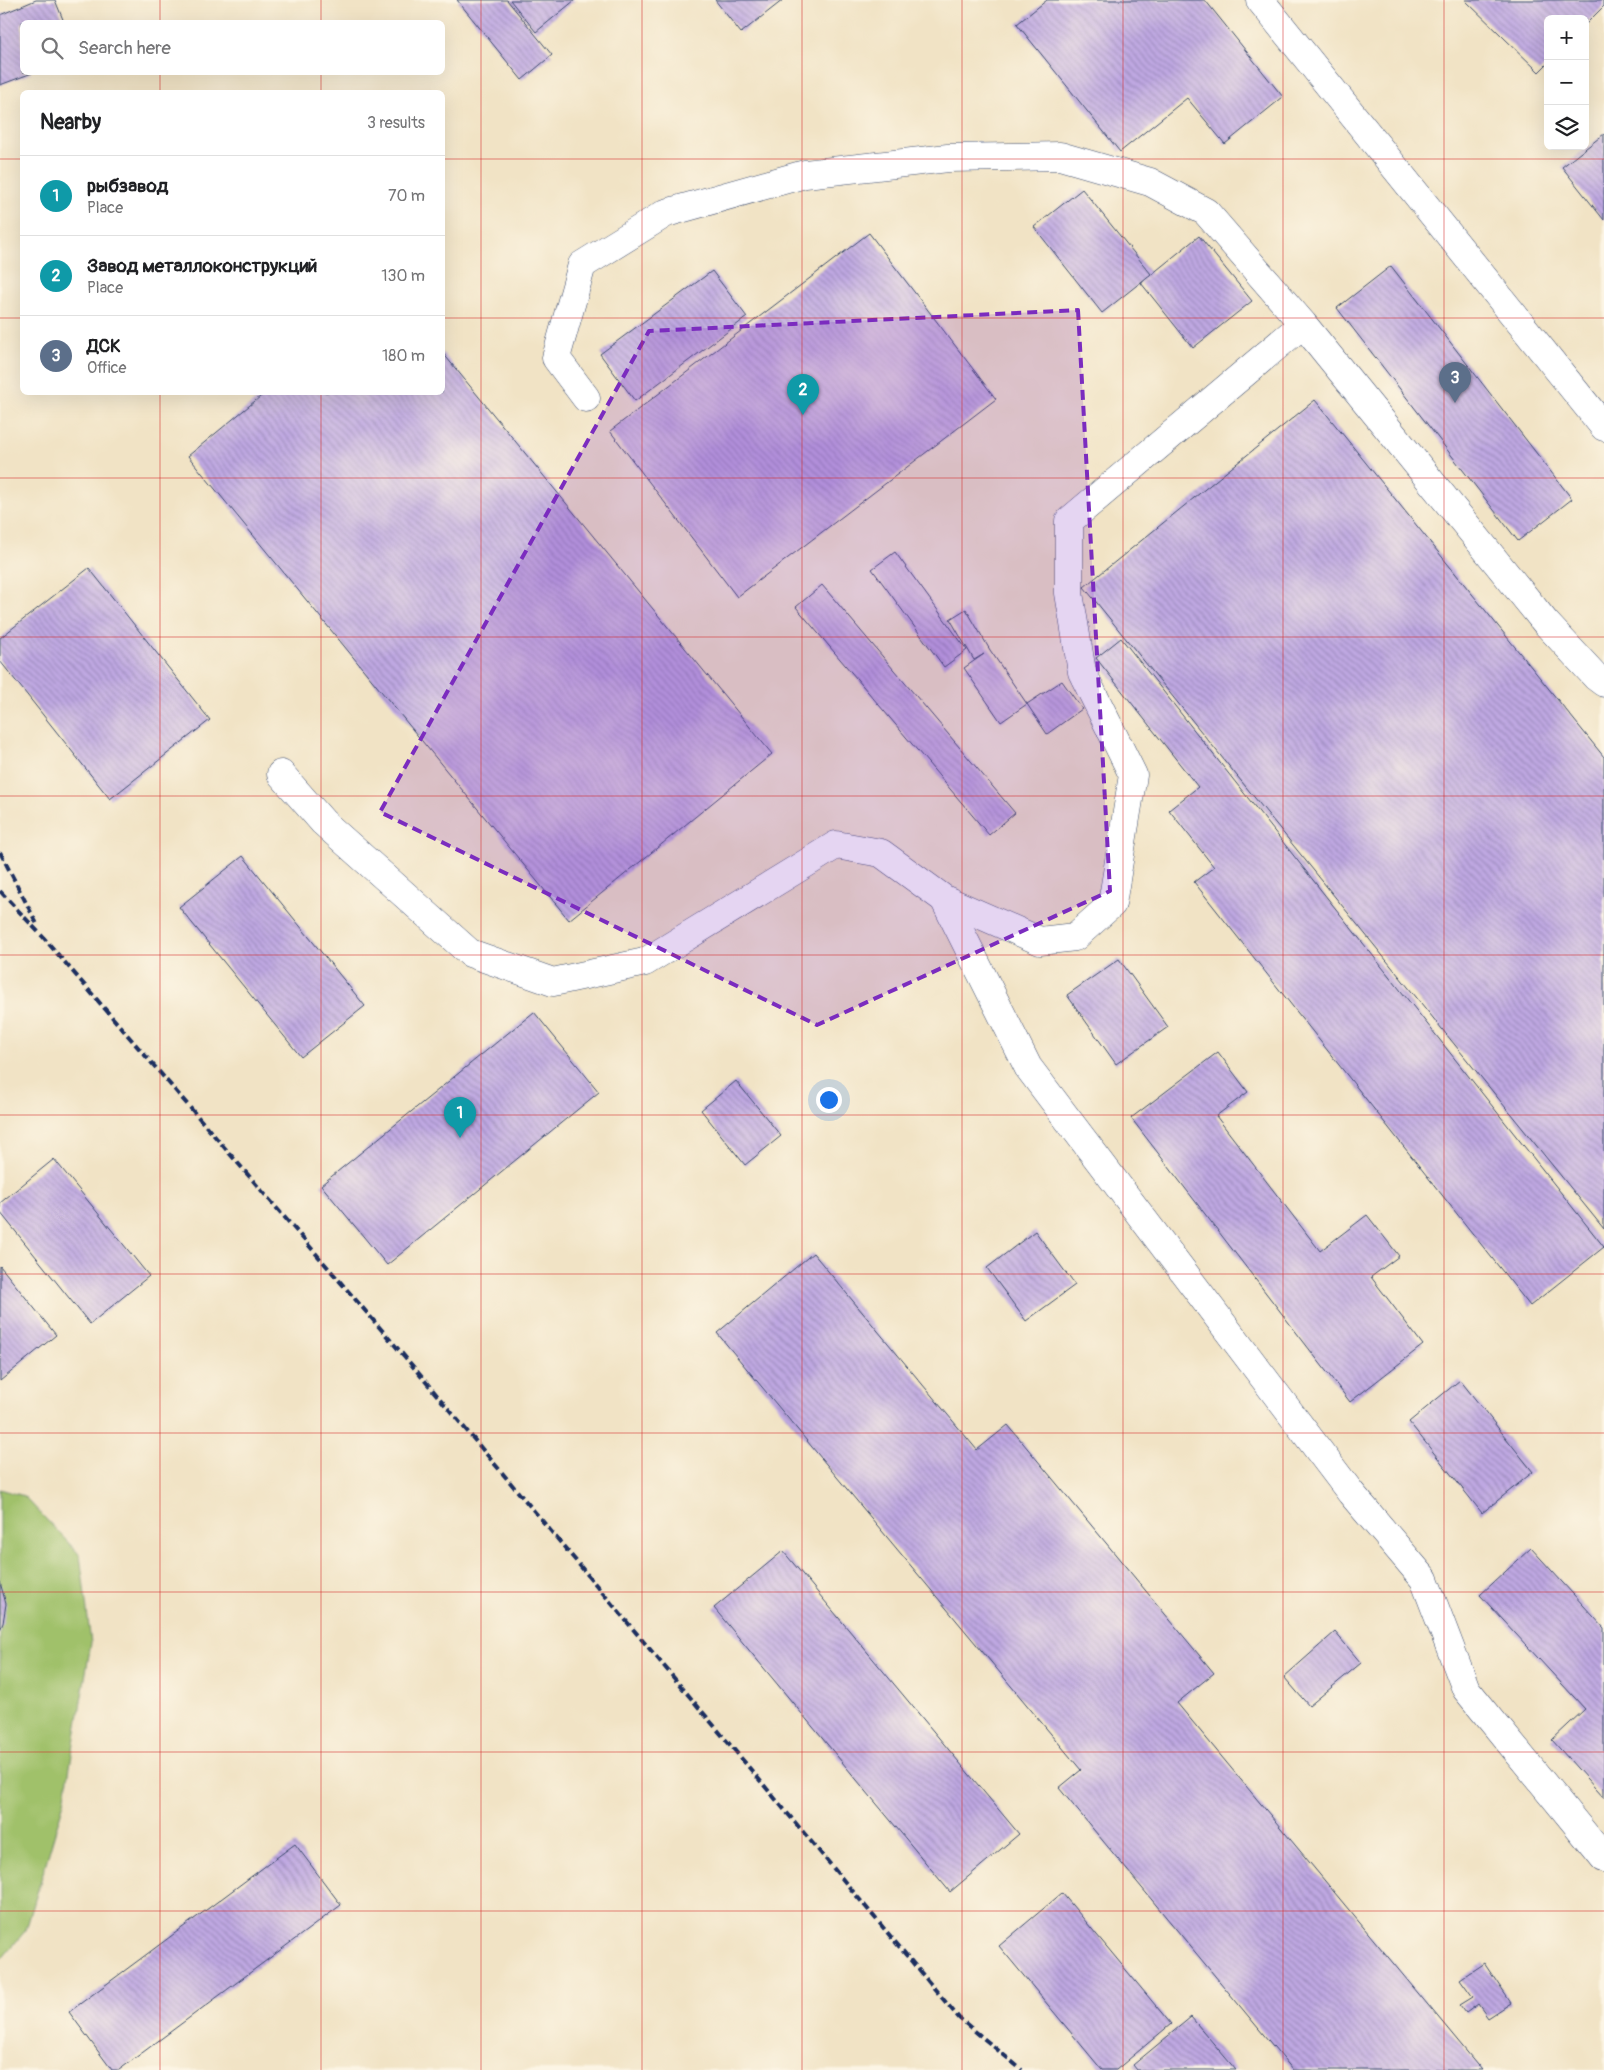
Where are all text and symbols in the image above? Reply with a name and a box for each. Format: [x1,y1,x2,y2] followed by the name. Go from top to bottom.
[1544,15,1589,150] map controls
[1544,15,1589,60] button: +
[20,20,445,75] search box
[38,34,66,62] icon: search
[78,36,171,60] text: Search here
[1544,60,1589,105] button: −
[1544,105,1589,150] button: layers
[40,109,101,136] text: Nearby
[367,113,425,133] text: 3 results
[87,174,168,198] text: рыбзавод
[53,186,59,206] text: 1
[388,186,425,206] text: 70 m
[87,198,123,218] text: Place
[87,254,317,278] text: Завод металлоконструкций
[52,266,60,286] text: 2
[381,266,425,286] text: 130 m
[87,278,123,298] text: Place
[87,334,121,358] text: ДСК
[52,346,60,366] text: 3
[382,346,425,366] text: 180 m
[87,358,127,378] text: Office
[1439,362,1471,403] pin: 3
[787,374,819,415] pin: 2
[816,1087,842,1113] your location
[444,1097,476,1138] pin: 1

